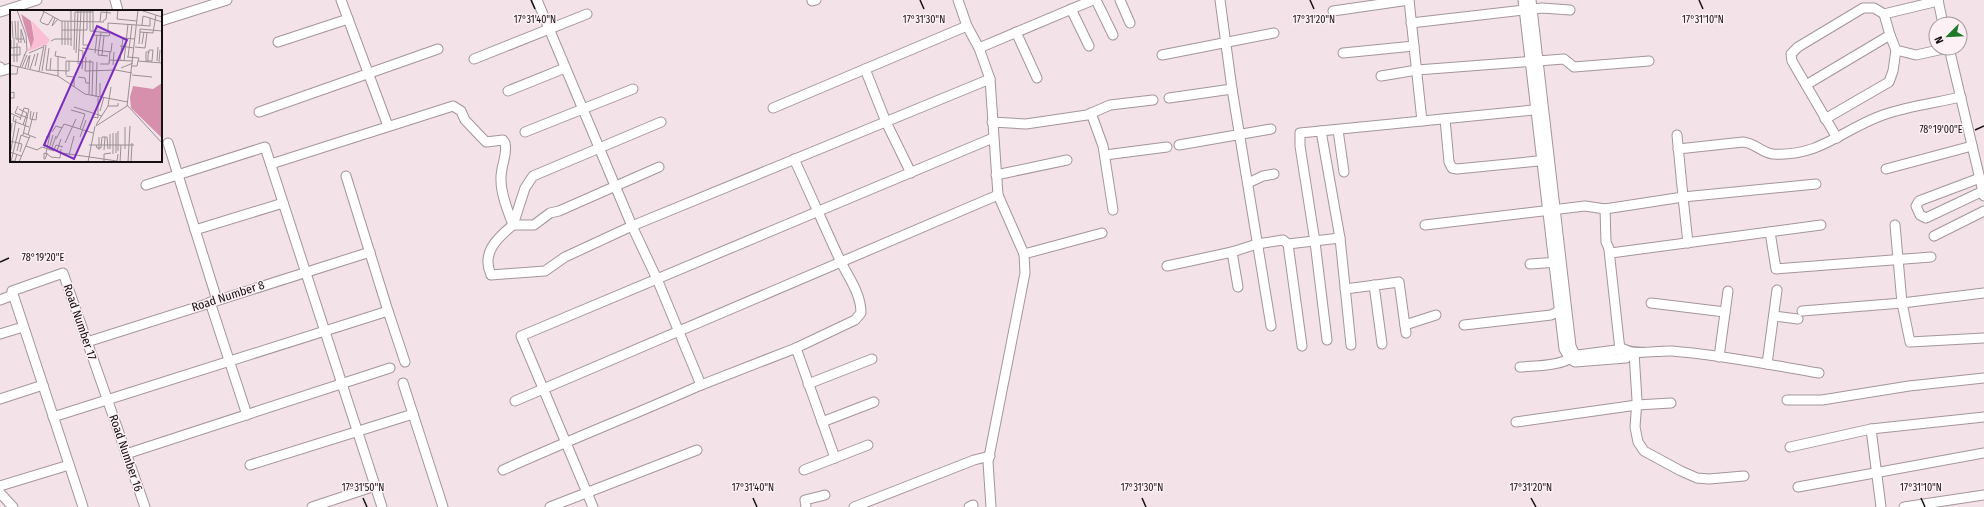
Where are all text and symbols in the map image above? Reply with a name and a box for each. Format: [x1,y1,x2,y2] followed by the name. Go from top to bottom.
[10,10,162,162] inset map
[514,14,556,26] text: 17°31'40"N
[903,14,945,26] text: 17°31'30"N
[1293,14,1335,26] text: 17°31'20"N
[1682,14,1724,26] text: 17°31'10"N
[1928,16,1968,56] north arrow
[1932,34,1947,46] text: N
[1919,124,1963,136] text: 78°19'00"E
[22,252,64,264] text: 78°19'20"E
[190,278,266,314] street label: Road Number 8
[60,282,100,362] street label: Road Number 17
[106,413,146,493] street label: Road Number 16
[342,482,384,494] text: 17°31'50"N
[732,482,774,494] text: 17°31'40"N
[1121,482,1163,494] text: 17°31'30"N
[1510,482,1552,494] text: 17°31'20"N
[1900,482,1942,494] text: 17°31'10"N

